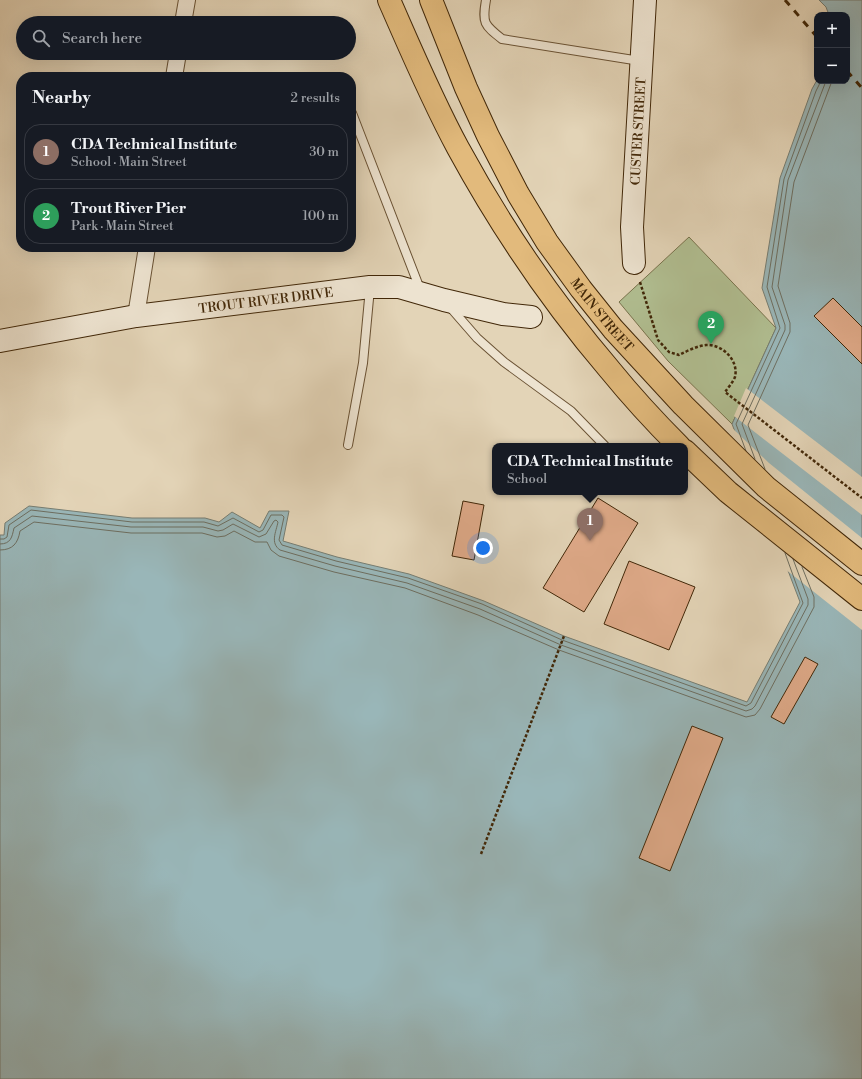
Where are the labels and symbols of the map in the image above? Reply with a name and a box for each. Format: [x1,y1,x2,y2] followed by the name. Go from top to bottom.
[627,77,650,186] street label: CUSTER STREET
[567,275,636,355] street label: MAIN STREET
[197,285,334,317] street label: TROUT RIVER DRIVE
[698,311,724,344] pin: 2
[577,508,603,541] pin: 1
[473,538,493,558] your location

